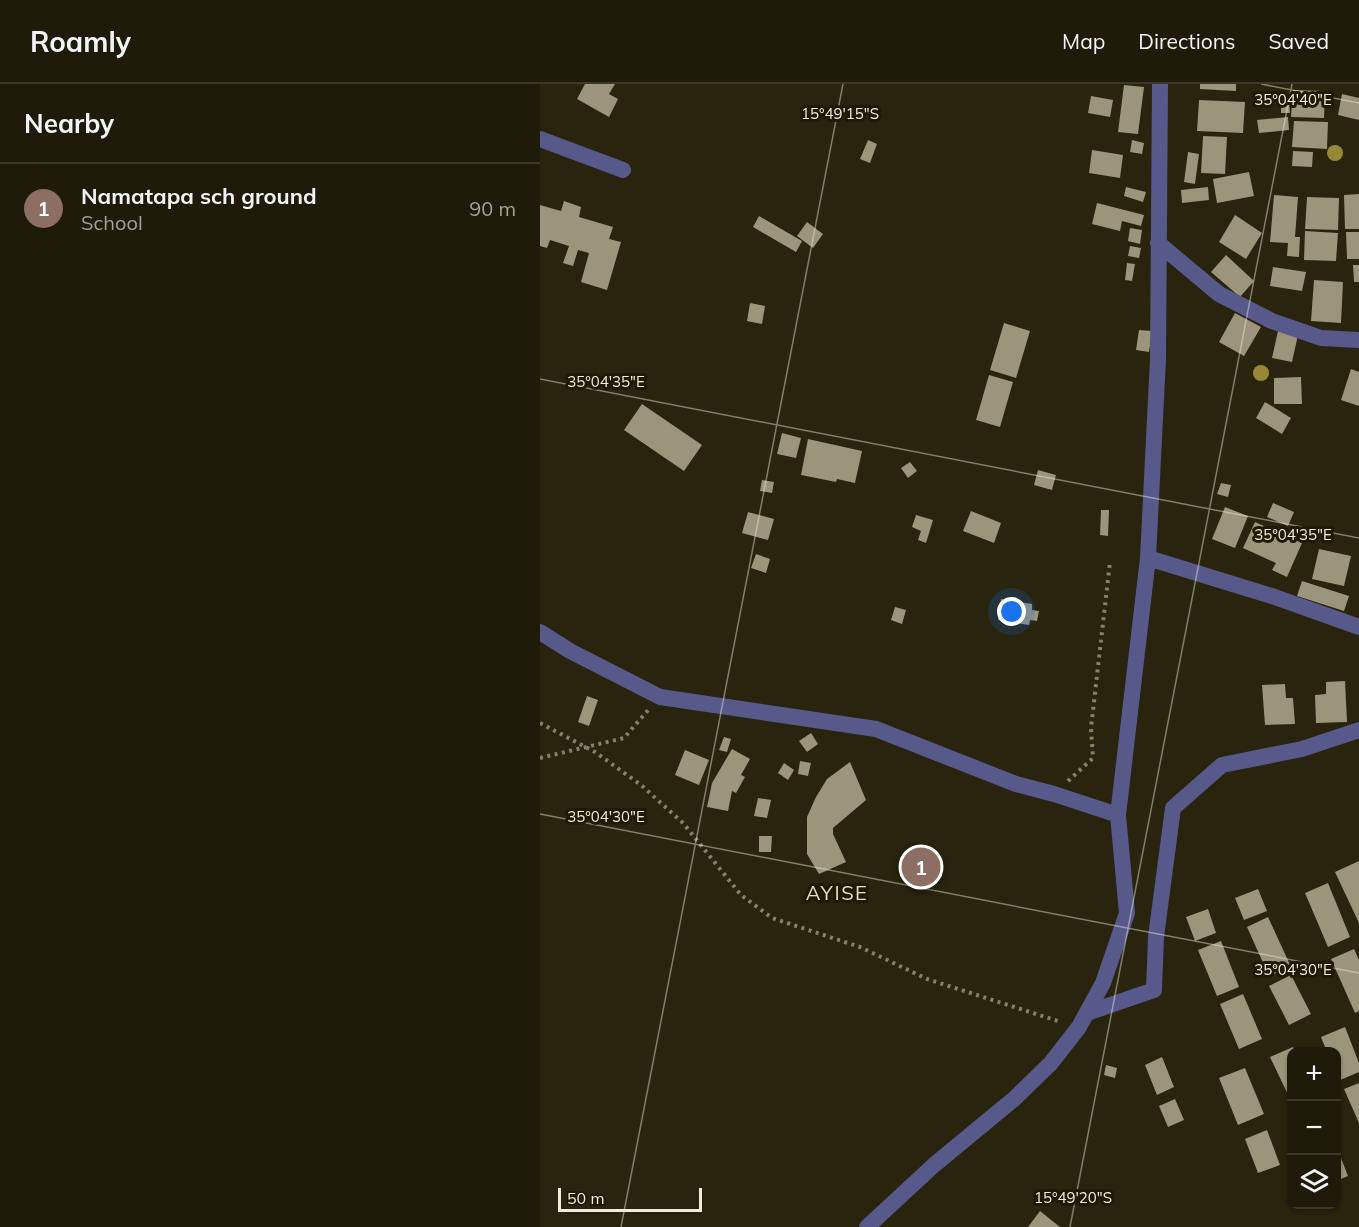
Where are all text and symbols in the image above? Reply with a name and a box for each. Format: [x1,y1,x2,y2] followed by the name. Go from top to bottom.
[30,24,131,59] text: Roamly
[1062,28,1105,54] text: Map
[1138,28,1235,54] text: Directions
[1268,28,1329,54] text: Saved
[1254,90,1332,109] text: 35°04'40"E
[801,104,879,123] text: 15°49'15"S
[24,107,114,140] text: Nearby
[81,182,317,210] text: Namatapa sch ground
[38,196,50,221] text: 1
[469,196,516,221] text: 90 m
[81,210,143,235] text: School
[567,372,645,391] text: 35°04'35"E
[1254,525,1332,544] text: 35°04'35"E
[997,597,1026,626] your location
[567,807,645,826] text: 35°04'30"E
[902,844,940,890] pin: 1
[806,880,868,905] district label: AYISE
[1254,960,1332,979] text: 35°04'30"E
[1287,1047,1341,1209] map controls
[1287,1047,1341,1101] button: +
[1287,1101,1341,1155] button: −
[1287,1155,1341,1209] button: layers
[558,1185,702,1212] scale bar
[567,1188,604,1208] text: 50 m
[1034,1188,1112,1207] text: 15°49'20"S

